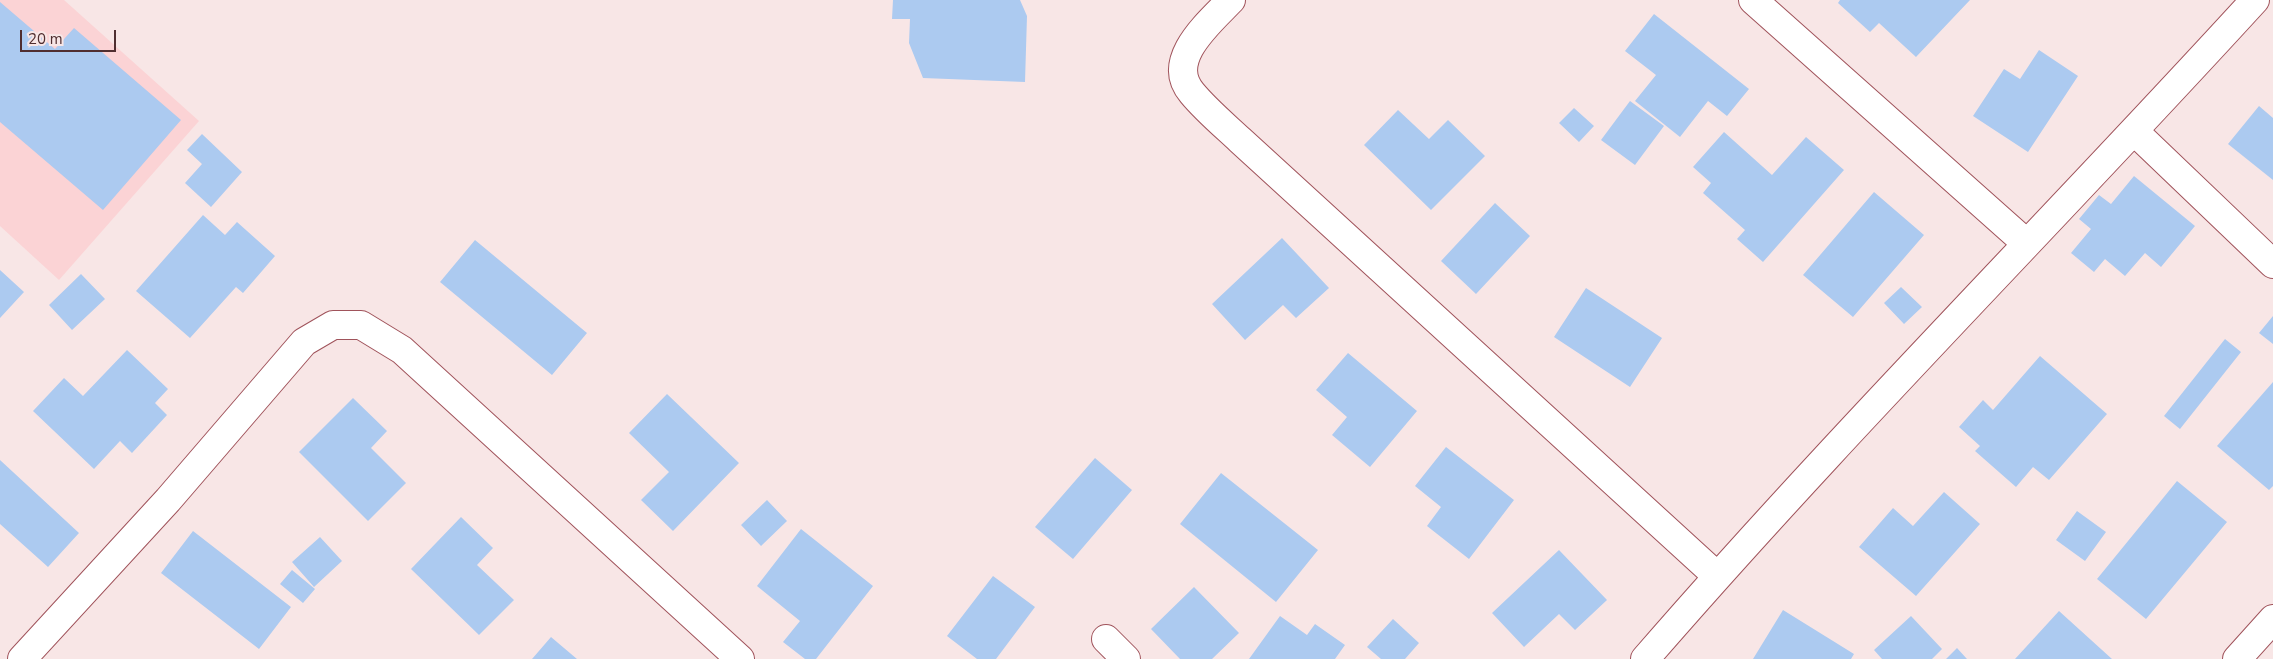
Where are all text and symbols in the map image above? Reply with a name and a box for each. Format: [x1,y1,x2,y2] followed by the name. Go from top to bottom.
[22,20,119,52] scale bar
[28,29,63,49] text: 20 m

